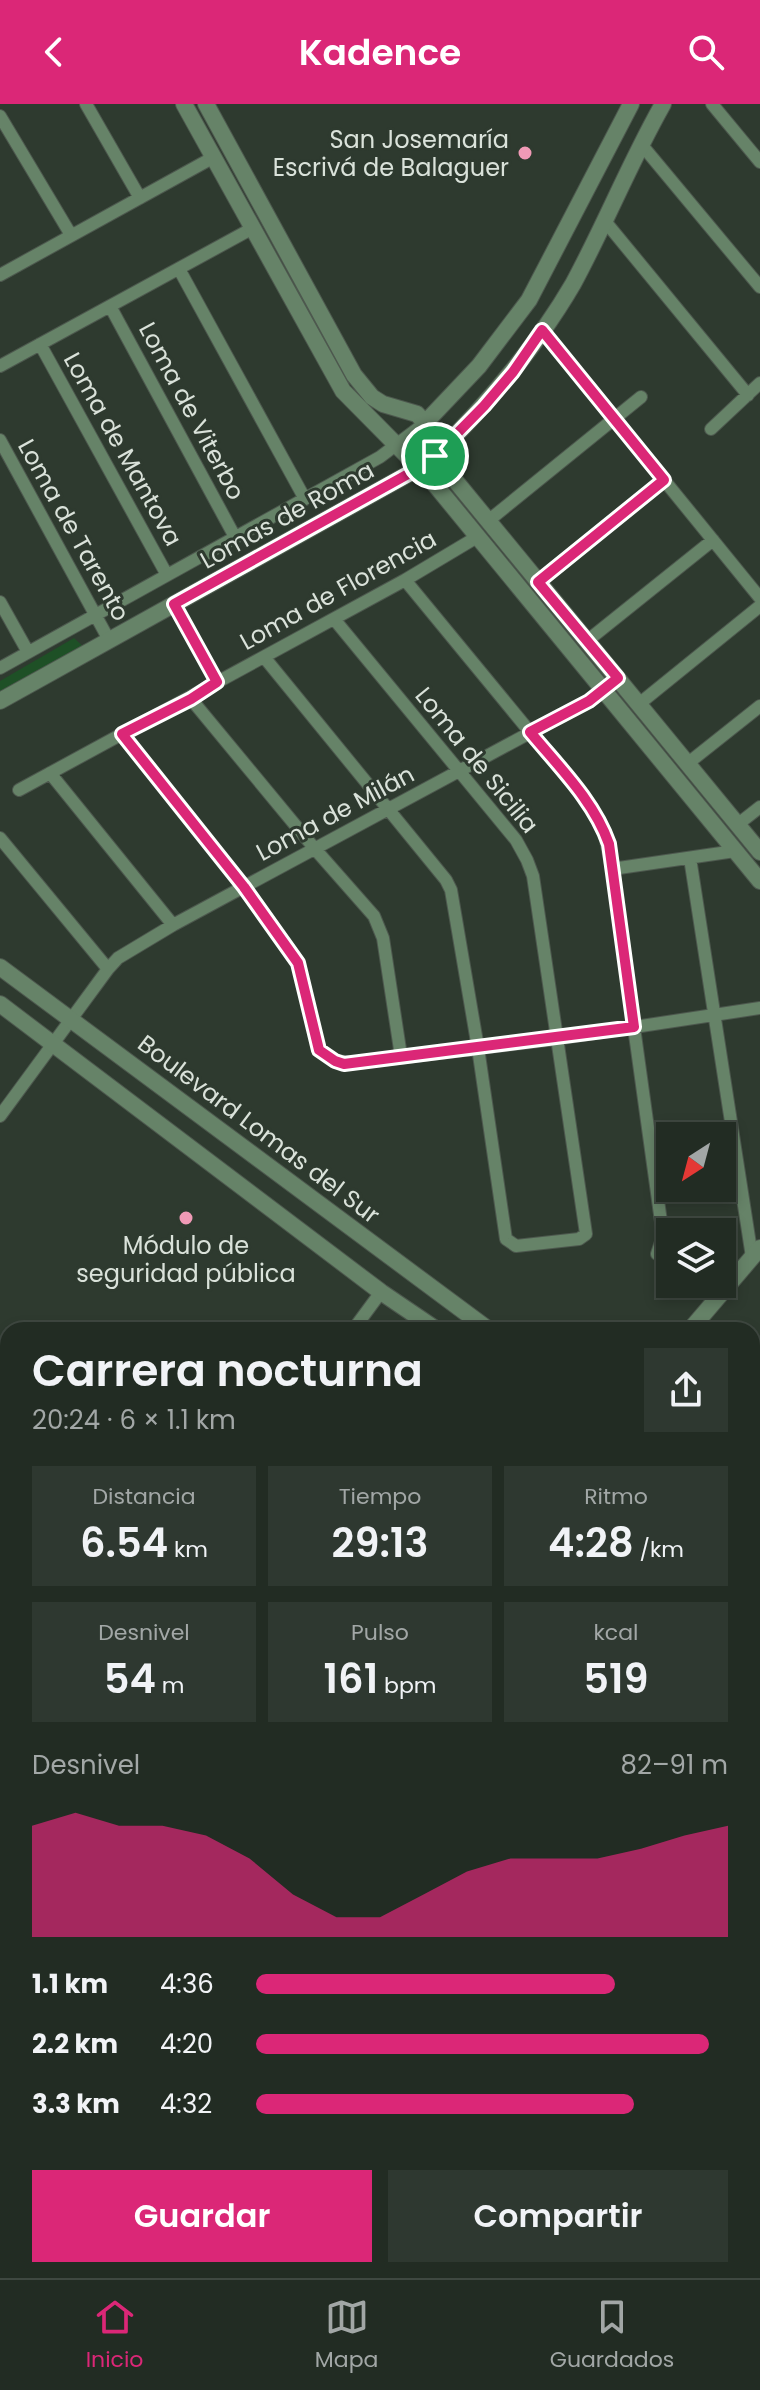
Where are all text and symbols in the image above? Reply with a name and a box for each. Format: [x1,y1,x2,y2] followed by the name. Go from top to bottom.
[299,27,461,78] text: Kadence
[32,30,76,74] icon: back
[684,30,728,74] icon: search
[273,123,509,184] place label: San Josemaría Escrivá de Balaguer
[516,144,534,162] marker: San Josemaría Escrivá de Balaguer
[131,316,253,506] street label: Loma de Viterbo
[56,346,190,552] street label: Loma de Mantova
[401,422,469,490] pin
[10,433,138,627] street label: Loma de Tarento
[413,434,457,478] icon: arrive
[194,454,380,576] street label: Lomas de Roma
[234,522,442,658] street label: Loma de Florencia
[408,680,546,840] street label: Loma de Sicilia
[250,757,420,869] street label: Loma de Milán
[131,1027,387,1231] street label: Boulevard Lomas del Sur
[656,1122,736,1202] north arrow
[656,1122,736,1298] map controls
[177,1209,195,1227] marker: Módulo de seguridad pública
[656,1218,736,1298] button: layers
[76,1229,296,1290] place label: Módulo de seguridad pública
[32,1340,423,1401] text: Carrera nocturna
[644,1348,728,1432] button: share
[32,1402,236,1438] text: 20:24 · 6 × 1.1 km
[92,1481,196,1512] text: Distancia
[339,1481,421,1512] text: Tiempo
[584,1481,648,1512] text: Ritmo
[80,1515,168,1571] text: 6.54
[332,1515,428,1571] text: 29:13
[548,1515,634,1571] text: 4:28
[168,1534,208,1565] text: km
[634,1534,684,1565] text: /km
[98,1617,190,1648] text: Desnivel
[351,1617,409,1648] text: Pulso
[594,1617,638,1648] text: kcal
[104,1651,156,1707] text: 54
[324,1651,378,1707] text: 161
[583,1651,649,1707] text: 519
[156,1670,184,1701] text: m
[378,1670,436,1701] text: bpm
[32,1747,140,1783] text: Desnivel
[621,1747,728,1783] text: 82–91 m
[32,1966,108,2002] text: 1.1 km
[160,1966,214,2002] text: 4:36
[32,2026,118,2062] text: 2.2 km
[160,2026,213,2062] text: 4:20
[32,2086,120,2122] text: 3.3 km
[160,2086,212,2122] text: 4:32
[32,2170,372,2262] button: Guardar
[388,2170,728,2262] button: Compartir
[86,2295,143,2376] tab: Inicio
[315,2295,378,2376] tab: Mapa
[550,2295,674,2376] tab: Guardados

